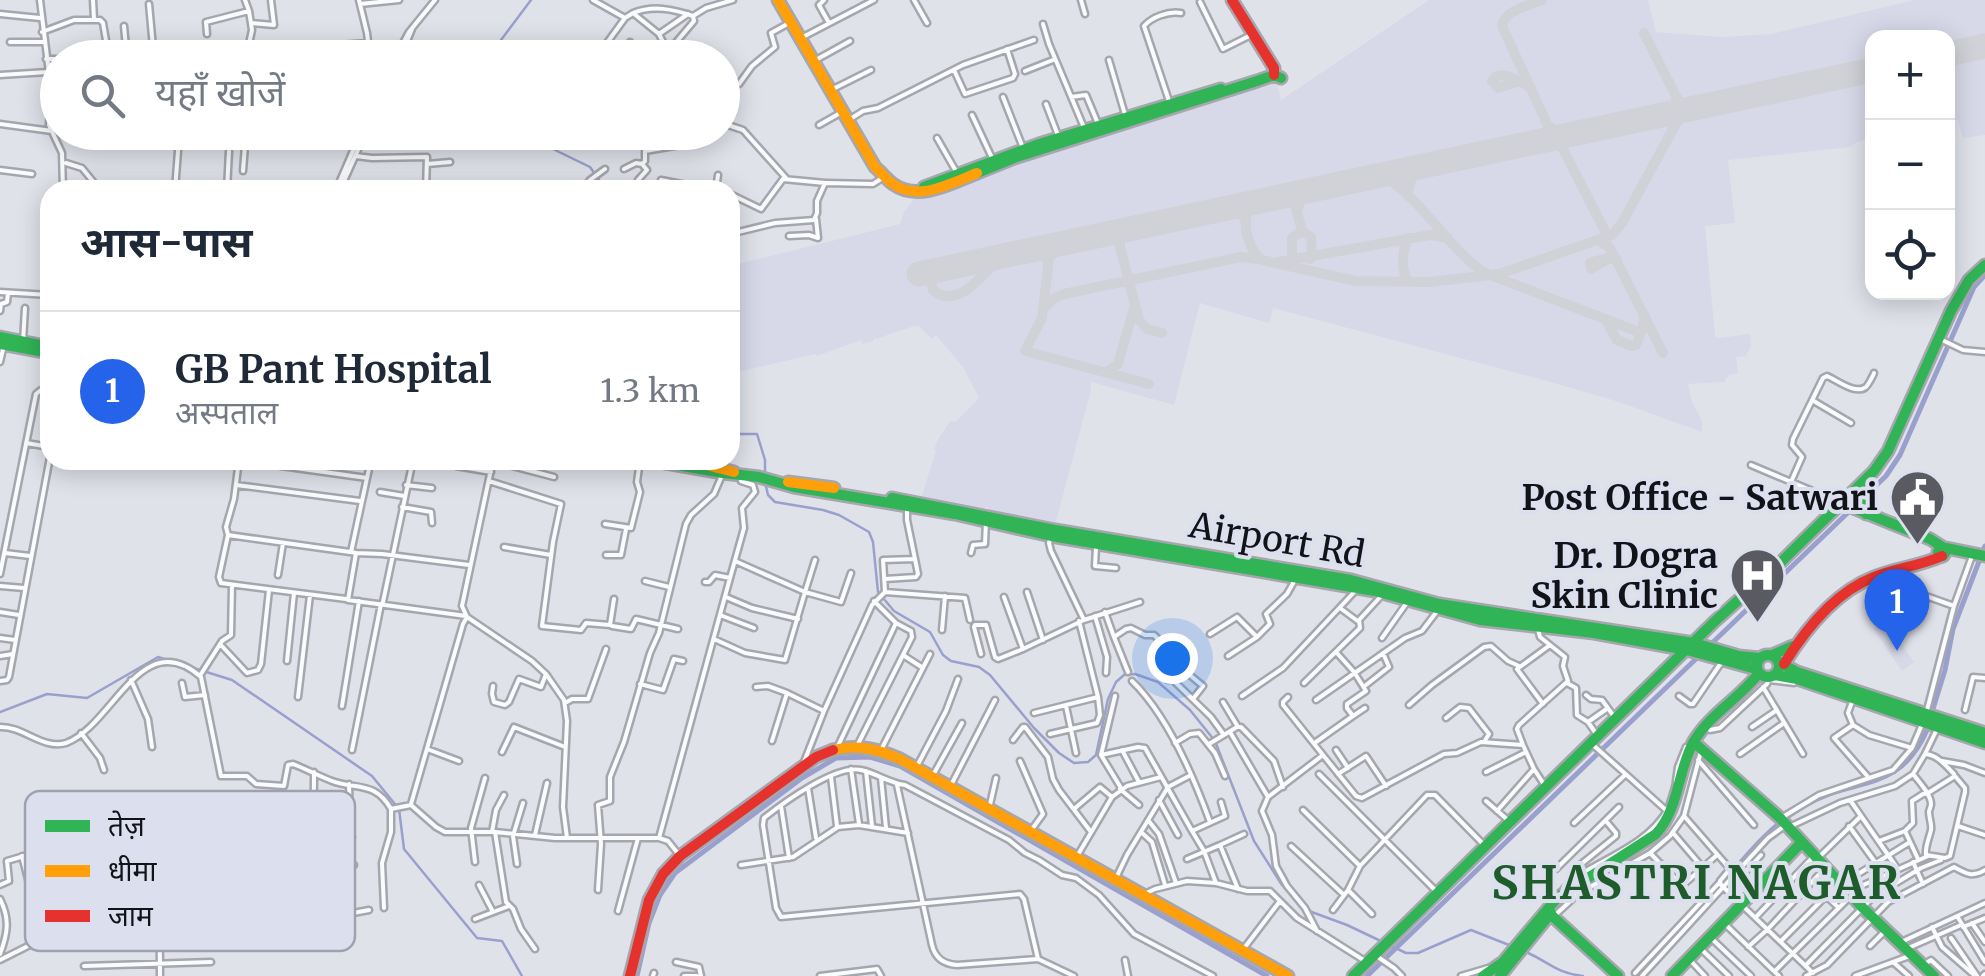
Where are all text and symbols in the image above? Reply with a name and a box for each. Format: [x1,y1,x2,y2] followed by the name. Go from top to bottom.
[1865,30,1955,300] map controls
[1865,30,1955,120] button: +
[40,40,740,150] search box
[75,68,130,123] icon: search
[155,69,285,116] text: यहाँ खोजें
[1865,120,1955,210] button: −
[1865,210,1955,300] button: locate
[80,216,253,268] text: आस-पास
[175,346,491,393] text: GB Pant Hospital
[105,371,120,411] text: 1
[600,371,700,411] text: 1.3 km
[175,393,278,433] text: अस्पताल
[1887,468,1947,547] public building icon: Post Office - Satwari
[1521,476,1878,520] place label: Post Office - Satwari
[1185,503,1368,577] street label: Airport Rd
[1531,534,1718,618] place label: Dr. Dogra Skin Clinic
[1727,546,1787,625] hospital icon: Dr. Dogra Skin Clinic
[1864,568,1930,651] pin: 1
[1147,633,1198,684] your location
[25,791,355,951] legend
[108,808,146,844] text: तेज़
[108,853,157,889] text: धीमा
[1491,855,1903,911] district label: SHASTRI NAGAR
[108,898,154,934] text: जाम

